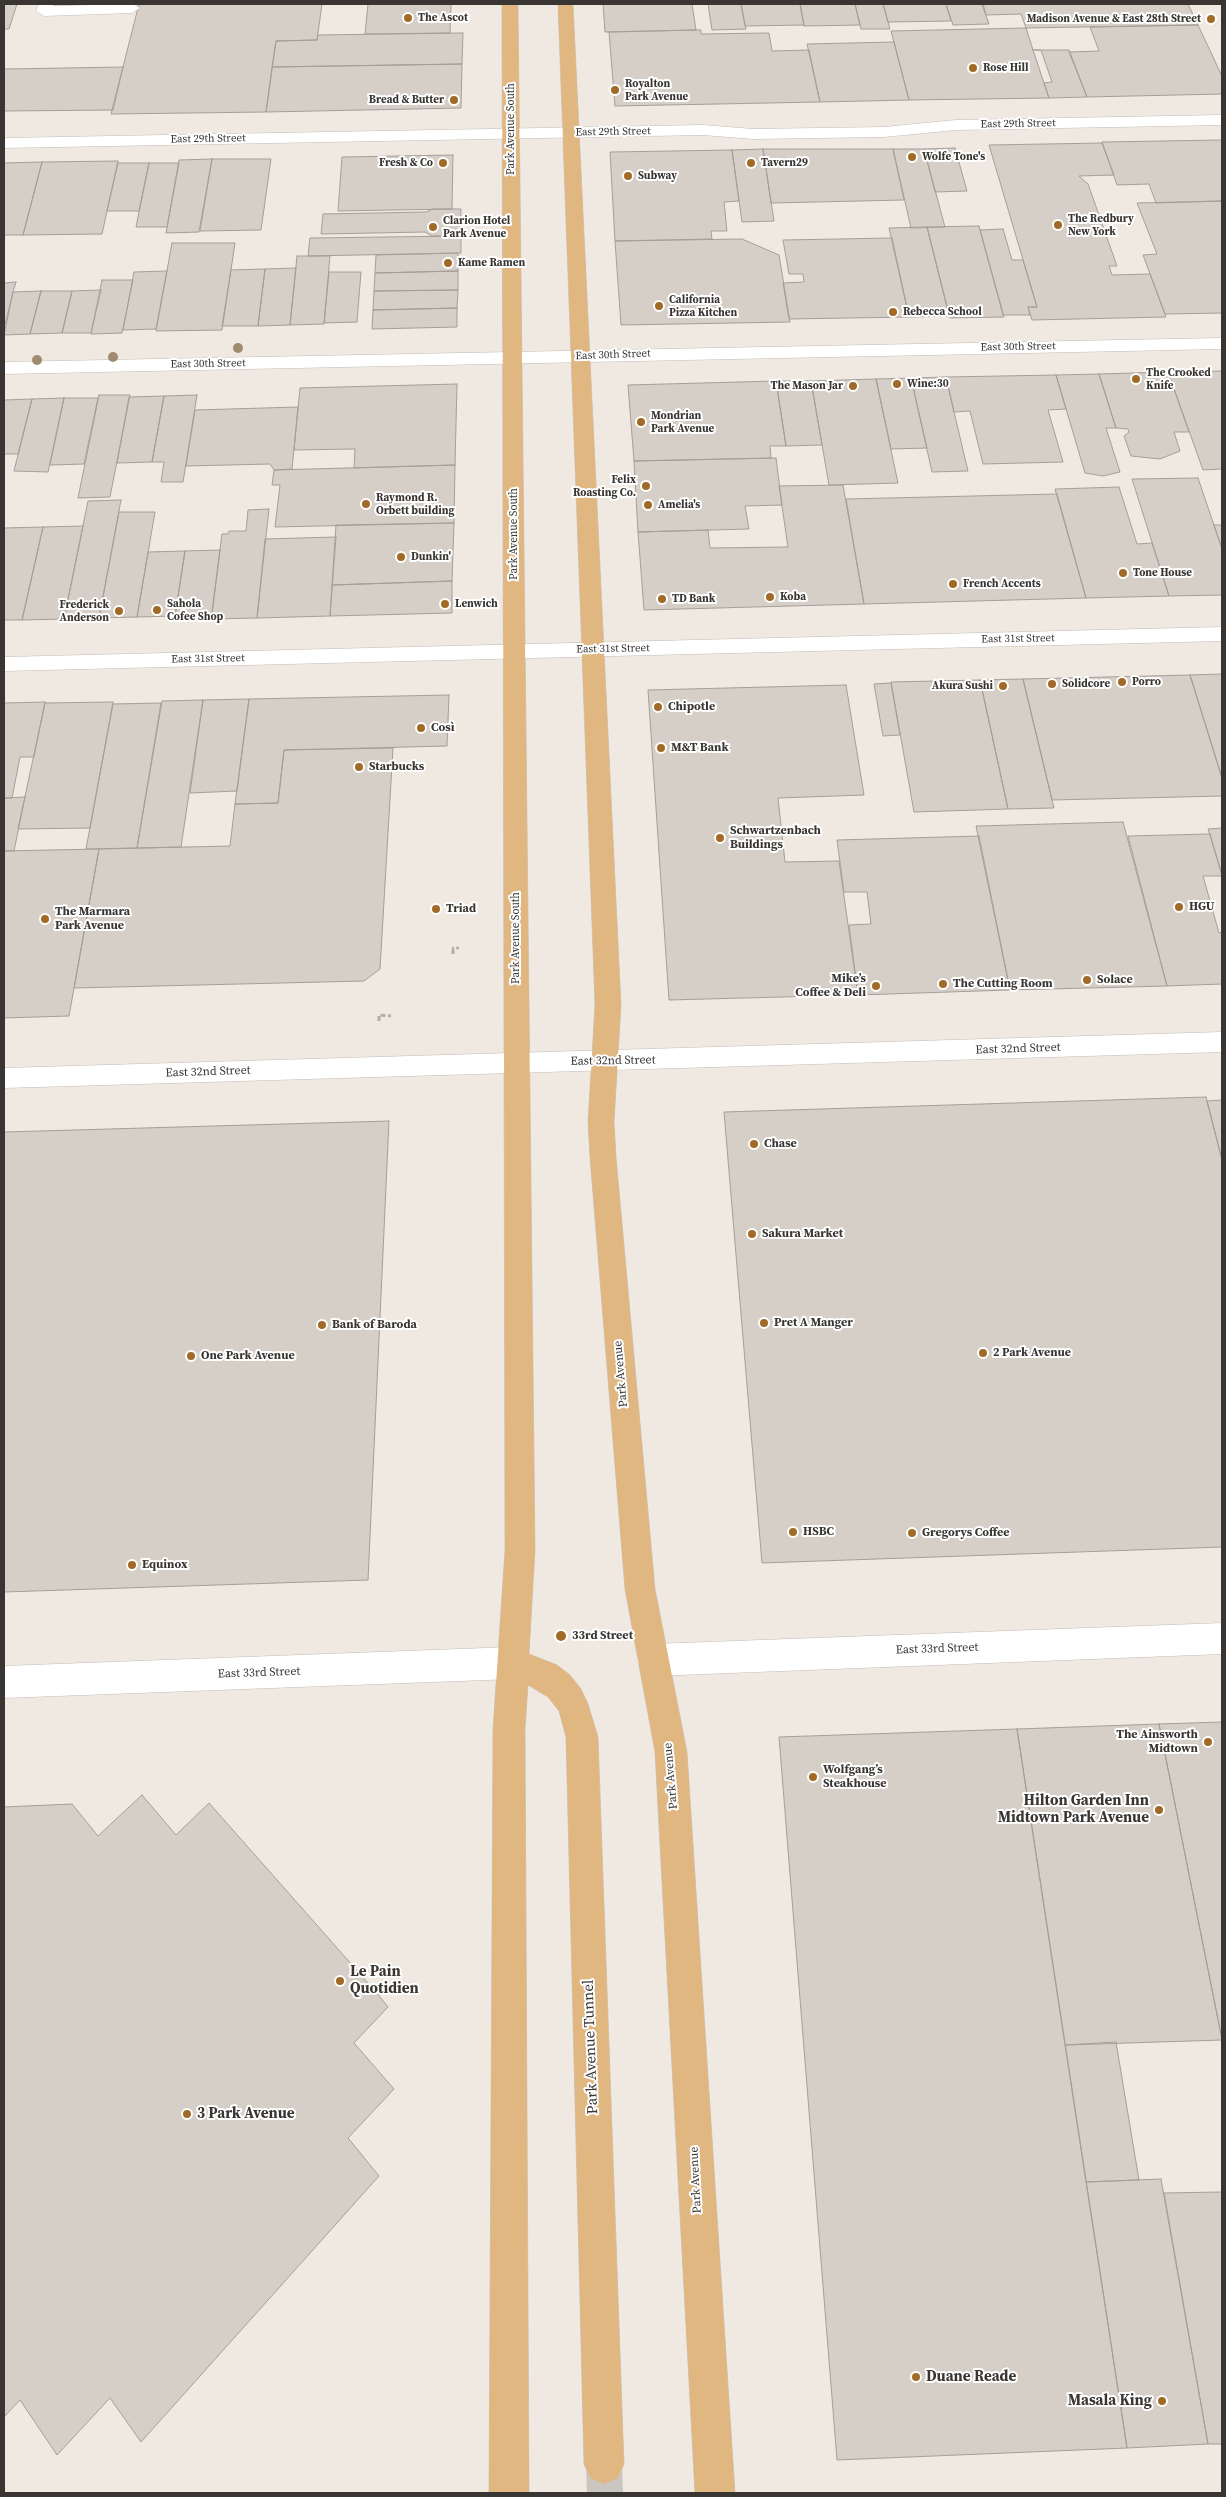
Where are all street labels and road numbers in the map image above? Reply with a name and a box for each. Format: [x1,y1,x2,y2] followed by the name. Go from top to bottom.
[504,83,518,175] street label: Park Avenue South
[980,117,1056,131] street label: East 29th Street
[575,125,651,139] street label: East 29th Street
[170,132,246,146] street label: East 29th Street
[980,340,1056,354] street label: East 30th Street
[575,347,651,363] street label: East 30th Street
[170,357,246,371] street label: East 30th Street
[507,488,521,580] street label: Park Avenue South
[981,632,1055,646] street label: East 31st Street
[576,642,650,656] street label: East 31st Street
[171,652,245,666] street label: East 31st Street
[509,892,523,984] street label: Park Avenue South
[975,1040,1061,1058] street label: East 32nd Street
[570,1053,656,1069] street label: East 32nd Street
[165,1063,251,1081] street label: East 32nd Street
[611,1340,631,1408] street label: Park Avenue
[895,1640,979,1658] street label: East 33rd Street
[217,1664,301,1682] street label: East 33rd Street
[661,1742,681,1810] street label: Park Avenue
[580,1979,602,2115] street label: Park Avenue Tunnel
[687,2146,705,2214] street label: Park Avenue

